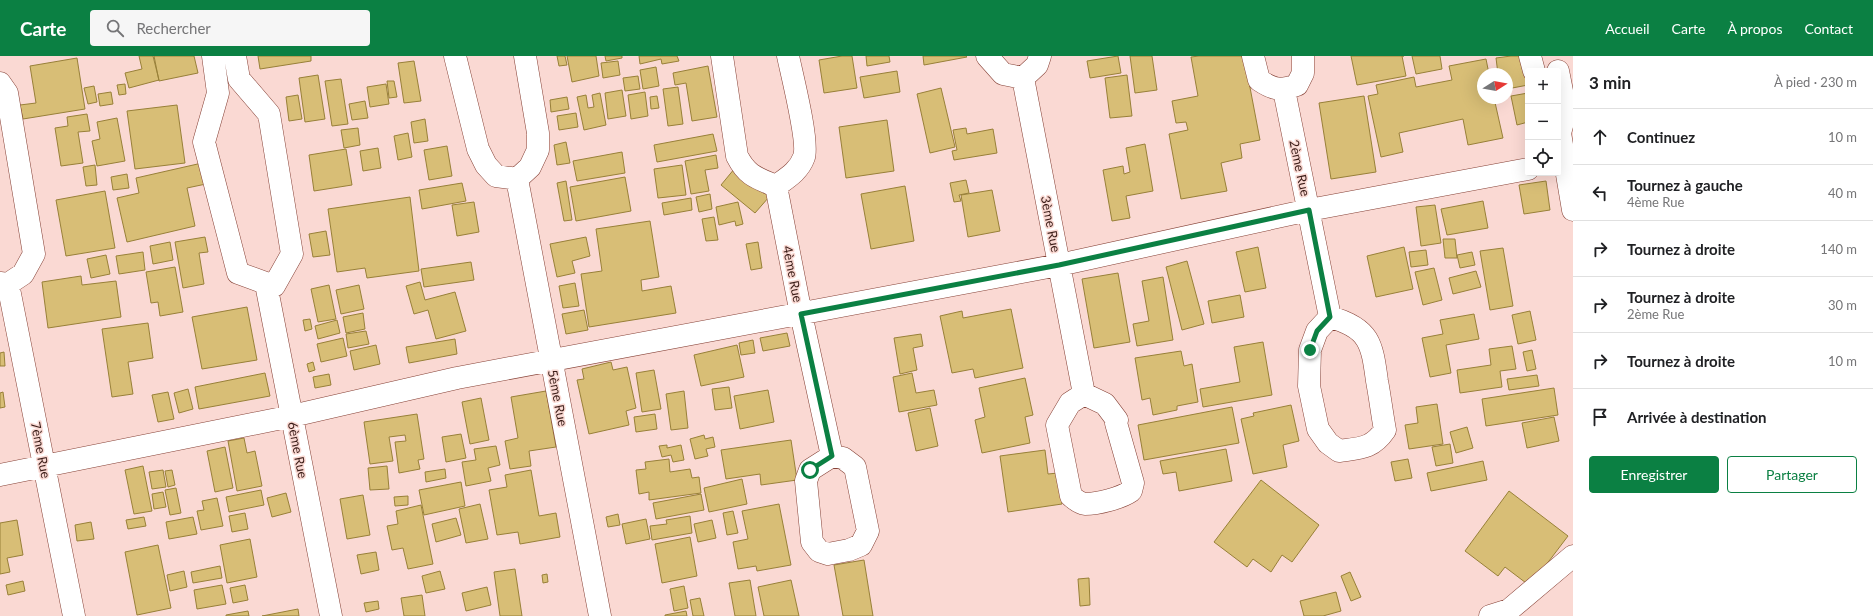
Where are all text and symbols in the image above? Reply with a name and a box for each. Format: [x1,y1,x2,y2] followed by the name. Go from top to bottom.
[90,10,370,46] search box
[20,17,66,40] text: Carte
[104,17,126,39] icon: search
[136,19,211,37] text: Rechercher
[1605,20,1650,37] text: Accueil
[1672,20,1705,37] text: Carte
[1727,20,1782,37] text: À propos
[1804,20,1853,37] text: Contact
[1477,68,1513,104] north arrow
[1525,68,1561,176] map controls
[1525,68,1561,104] button: +
[1589,72,1631,93] text: 3 min
[1774,74,1857,90] text: À pied · 230 m
[1525,104,1561,140] button: −
[1589,126,1611,148] icon: ahead
[1627,128,1695,146] text: Continuez
[1828,129,1857,145] text: 10 m
[1286,138,1314,198] street label: 2ème Rue
[1525,140,1561,176] button: locate
[1627,176,1743,194] text: Tournez à gauche
[1589,182,1611,204] icon: left
[1828,185,1857,201] text: 40 m
[1038,194,1064,254] street label: 3ème Rue
[1627,194,1684,210] text: 4ème Rue
[1589,238,1611,260] icon: right
[1627,240,1735,258] text: Tournez à droite
[1820,241,1857,257] text: 140 m
[780,244,806,304] street label: 4ème Rue
[1627,288,1735,306] text: Tournez à droite
[1589,294,1611,316] icon: right
[1828,297,1857,313] text: 30 m
[1627,306,1684,322] text: 2ème Rue
[1301,341,1319,359] route end
[1589,350,1611,372] icon: right
[1627,352,1735,370] text: Tournez à droite
[1828,353,1857,369] text: 10 m
[545,368,571,428] street label: 5ème Rue
[1589,406,1611,428] icon: arrive
[1627,408,1766,426] text: Arrivée à destination
[28,420,54,480] street label: 7ème Rue
[285,420,311,480] street label: 6ème Rue
[1589,456,1719,493] button: Enregistrer
[1727,456,1857,493] button: Partager
[801,461,819,479] route start

